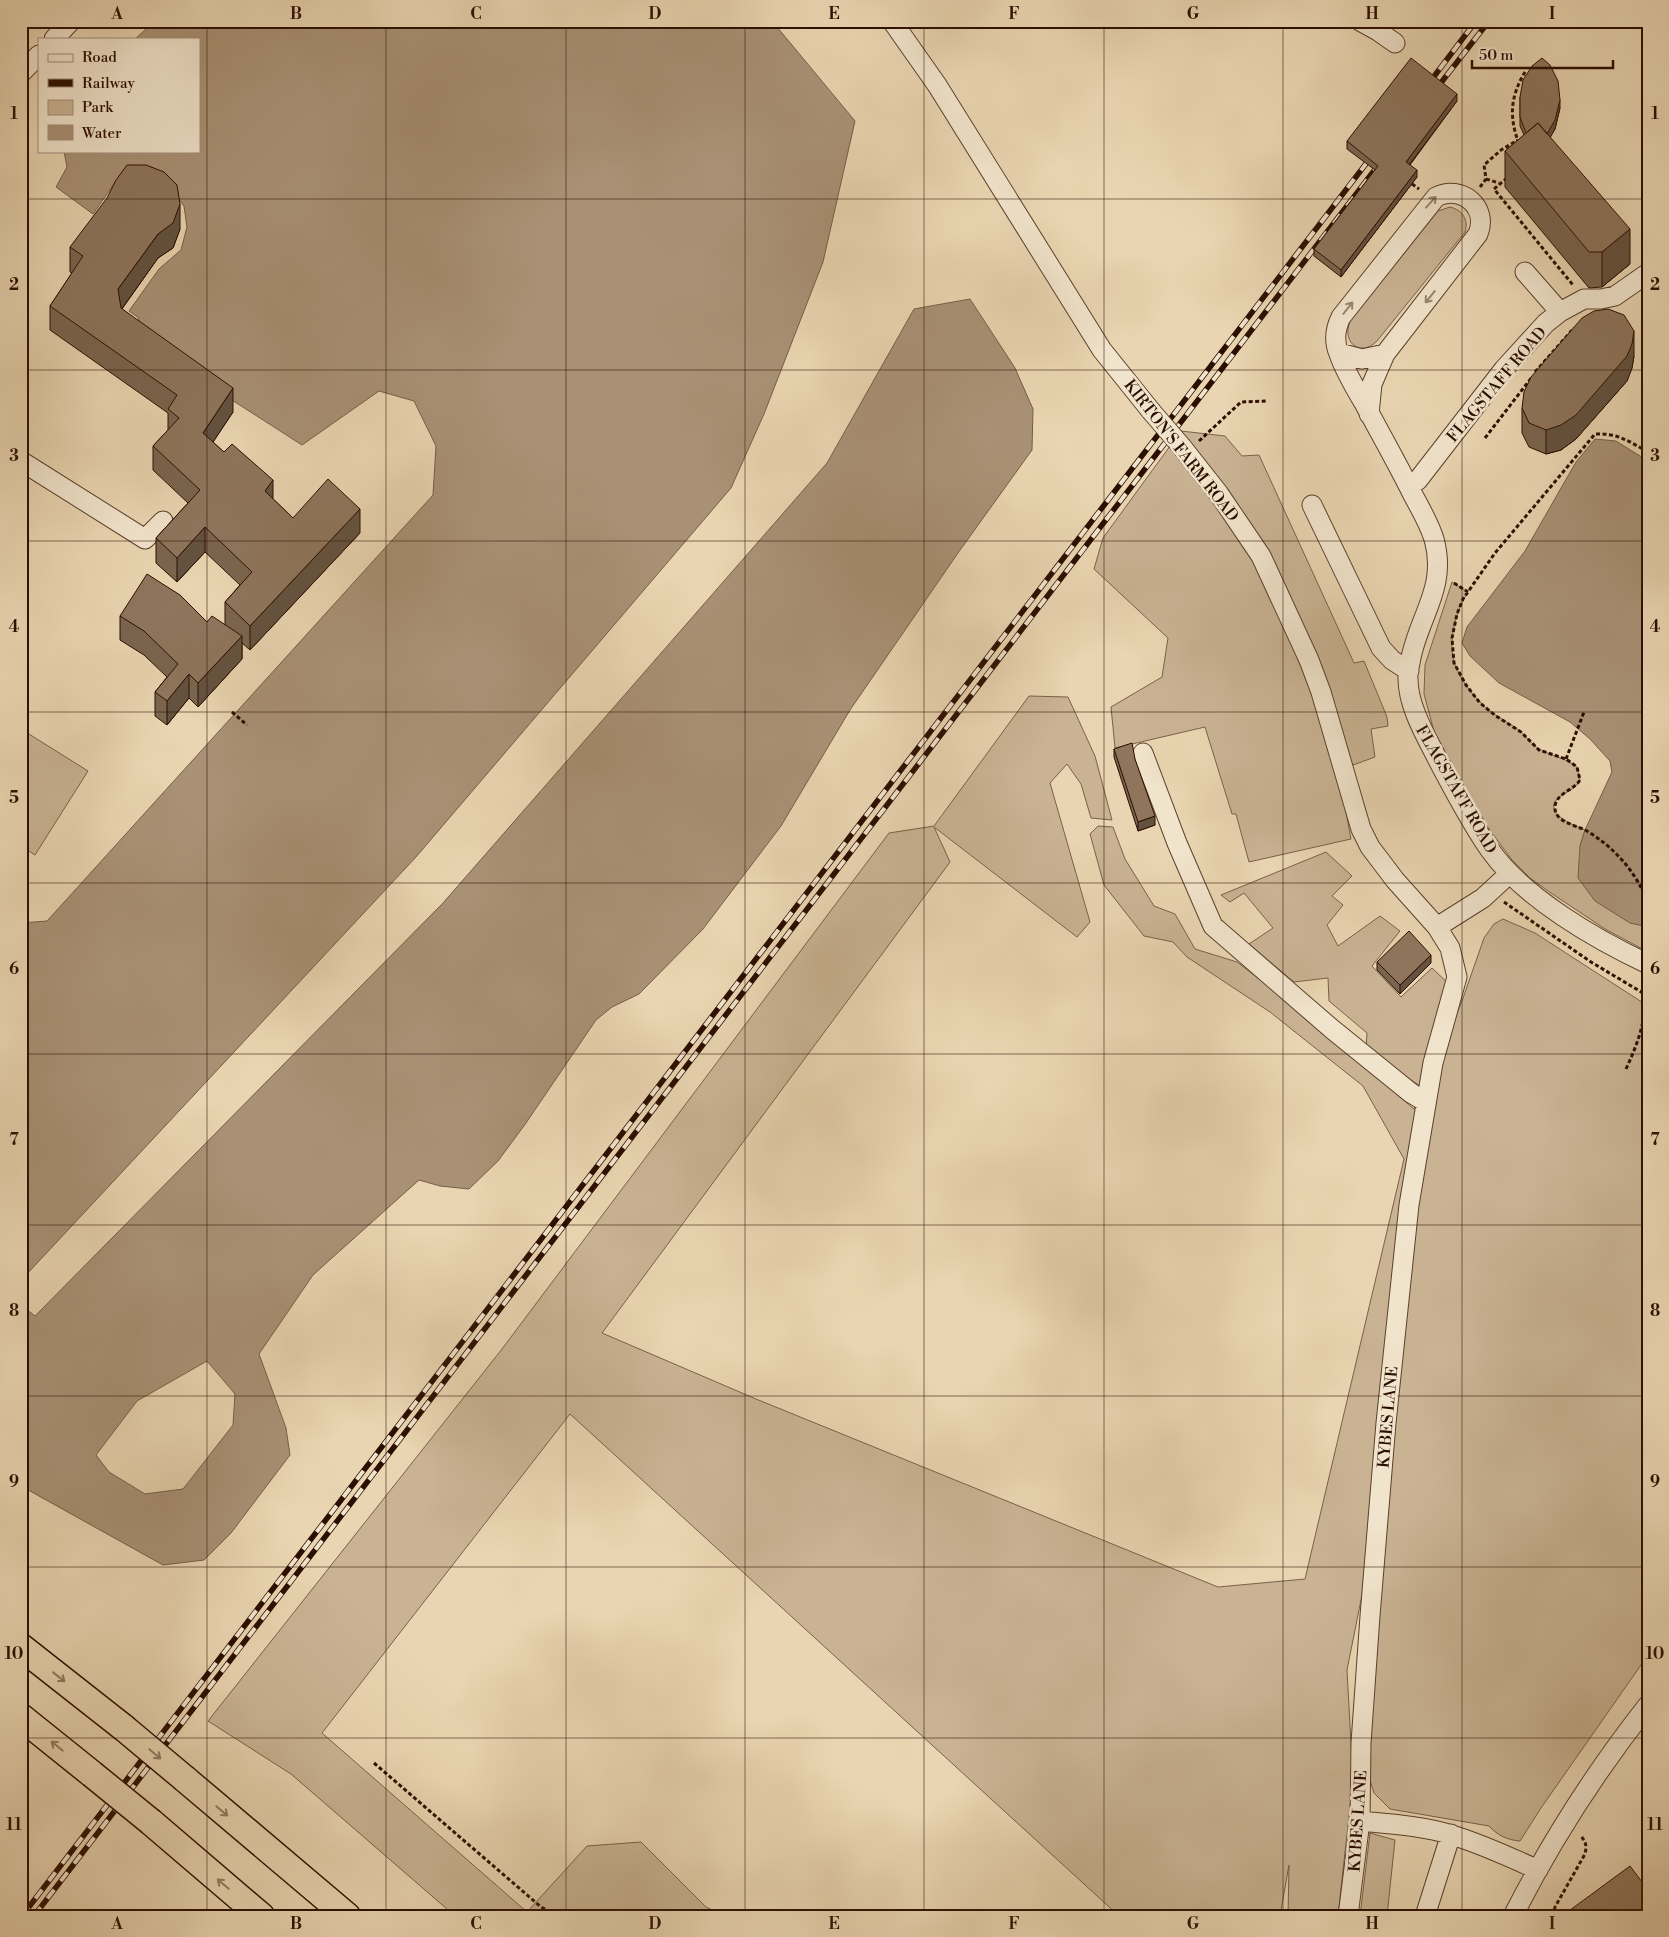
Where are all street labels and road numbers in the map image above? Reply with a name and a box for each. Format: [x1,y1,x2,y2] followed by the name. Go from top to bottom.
[1443,323,1551,447] street label: FLAGSTAFF ROAD
[1119,376,1243,526] street label: KIRTON'S FARM ROAD
[1411,722,1501,857] street label: FLAGSTAFF ROAD
[1374,1365,1402,1469] street label: KYBES LANE
[1344,1769,1372,1873] street label: KYBES LANE

